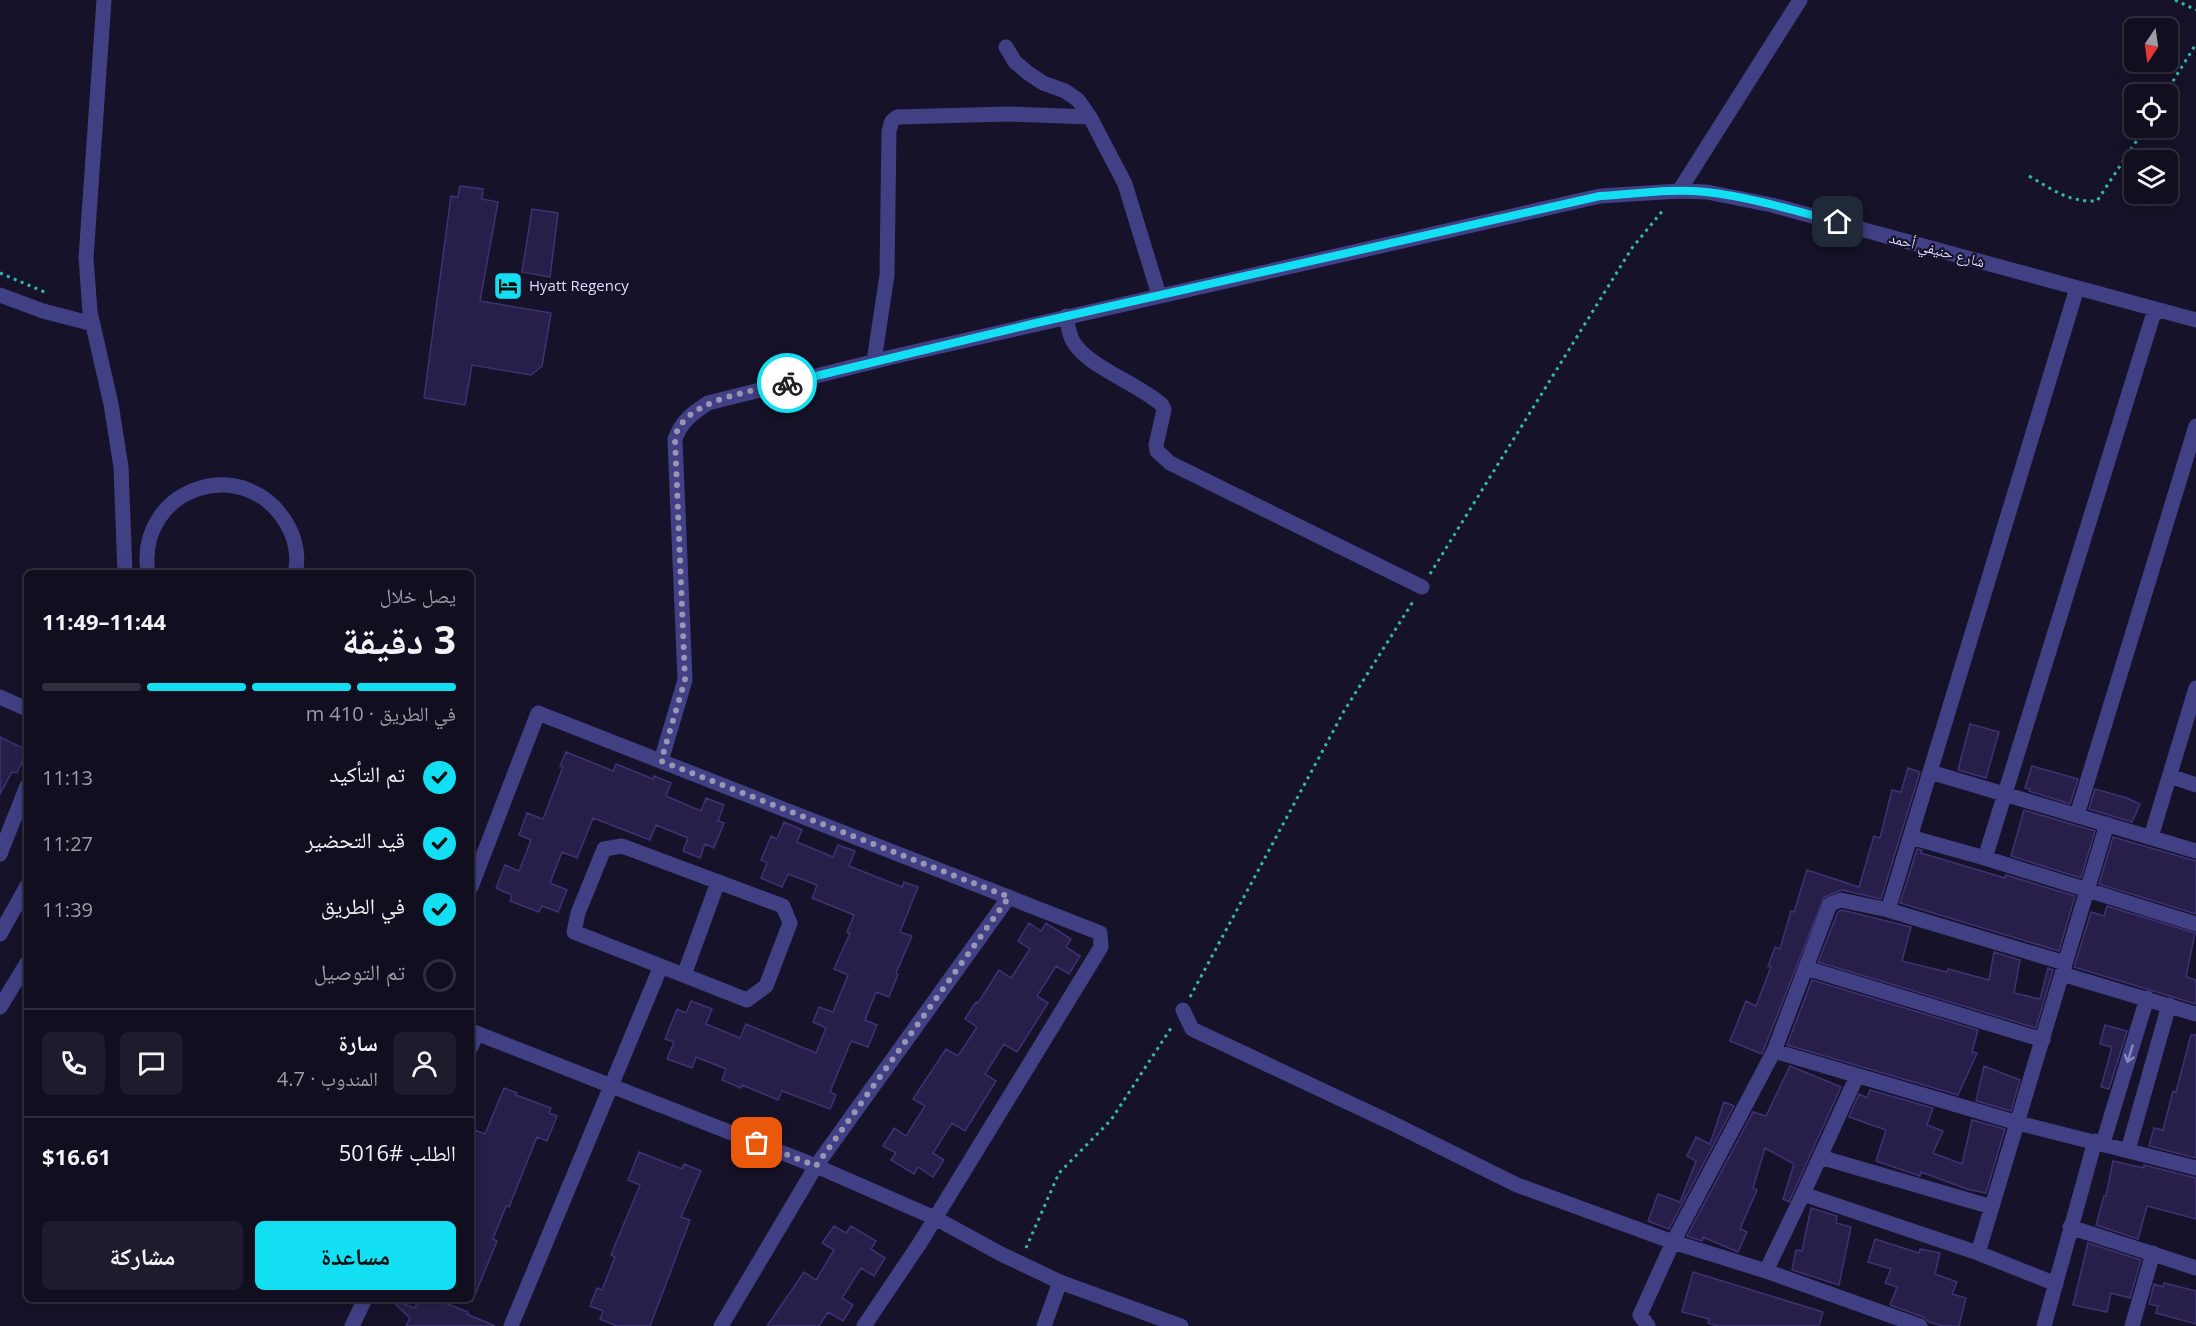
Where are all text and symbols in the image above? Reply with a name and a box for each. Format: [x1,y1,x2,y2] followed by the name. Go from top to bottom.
[2124,18,2178,72] north arrow
[2124,18,2178,204] map controls
[2124,84,2178,138] button: locate
[2124,150,2178,204] button: layers
[1812,196,1863,247] pin
[1821,205,1854,238] icon: home
[1887,227,1987,274] street label: شارع حنيفي أحمد
[492,270,524,302] hotel icon: Hyatt Regency
[529,275,629,295] place label: Hyatt Regency
[757,353,817,413] courier
[771,367,804,400] icon: bike
[380,582,456,609] text: يصل خلال
[42,606,166,636] text: 11:44–11:49
[342,612,456,665] text: 3 دقيقة
[306,700,456,727] text: في الطريق · 410 m
[329,758,405,788] text: تم التأكيد
[423,761,456,794] icon: check
[42,764,93,791] text: 11:13
[305,824,405,854] text: قيد التحضير
[423,827,456,860] icon: check
[42,830,93,857] text: 11:27
[321,890,405,920] text: في الطريق
[423,893,456,926] icon: check
[42,896,93,923] text: 11:39
[314,956,405,986] text: تم التوصيل
[339,1027,378,1057] text: سارة
[42,1032,105,1095] button: phone
[120,1032,183,1095] button: chat
[393,1032,456,1095] button: person
[2124,1044,2135,1063] one-way arrow
[277,1065,378,1092] text: المندوب · 4.7
[731,1117,782,1168] pin
[740,1126,773,1159] icon: bag
[339,1137,456,1167] text: الطلب #5016
[42,1141,111,1171] text: $16.61
[42,1221,243,1290] button: مشاركة
[255,1221,456,1290] button: مساعدة

